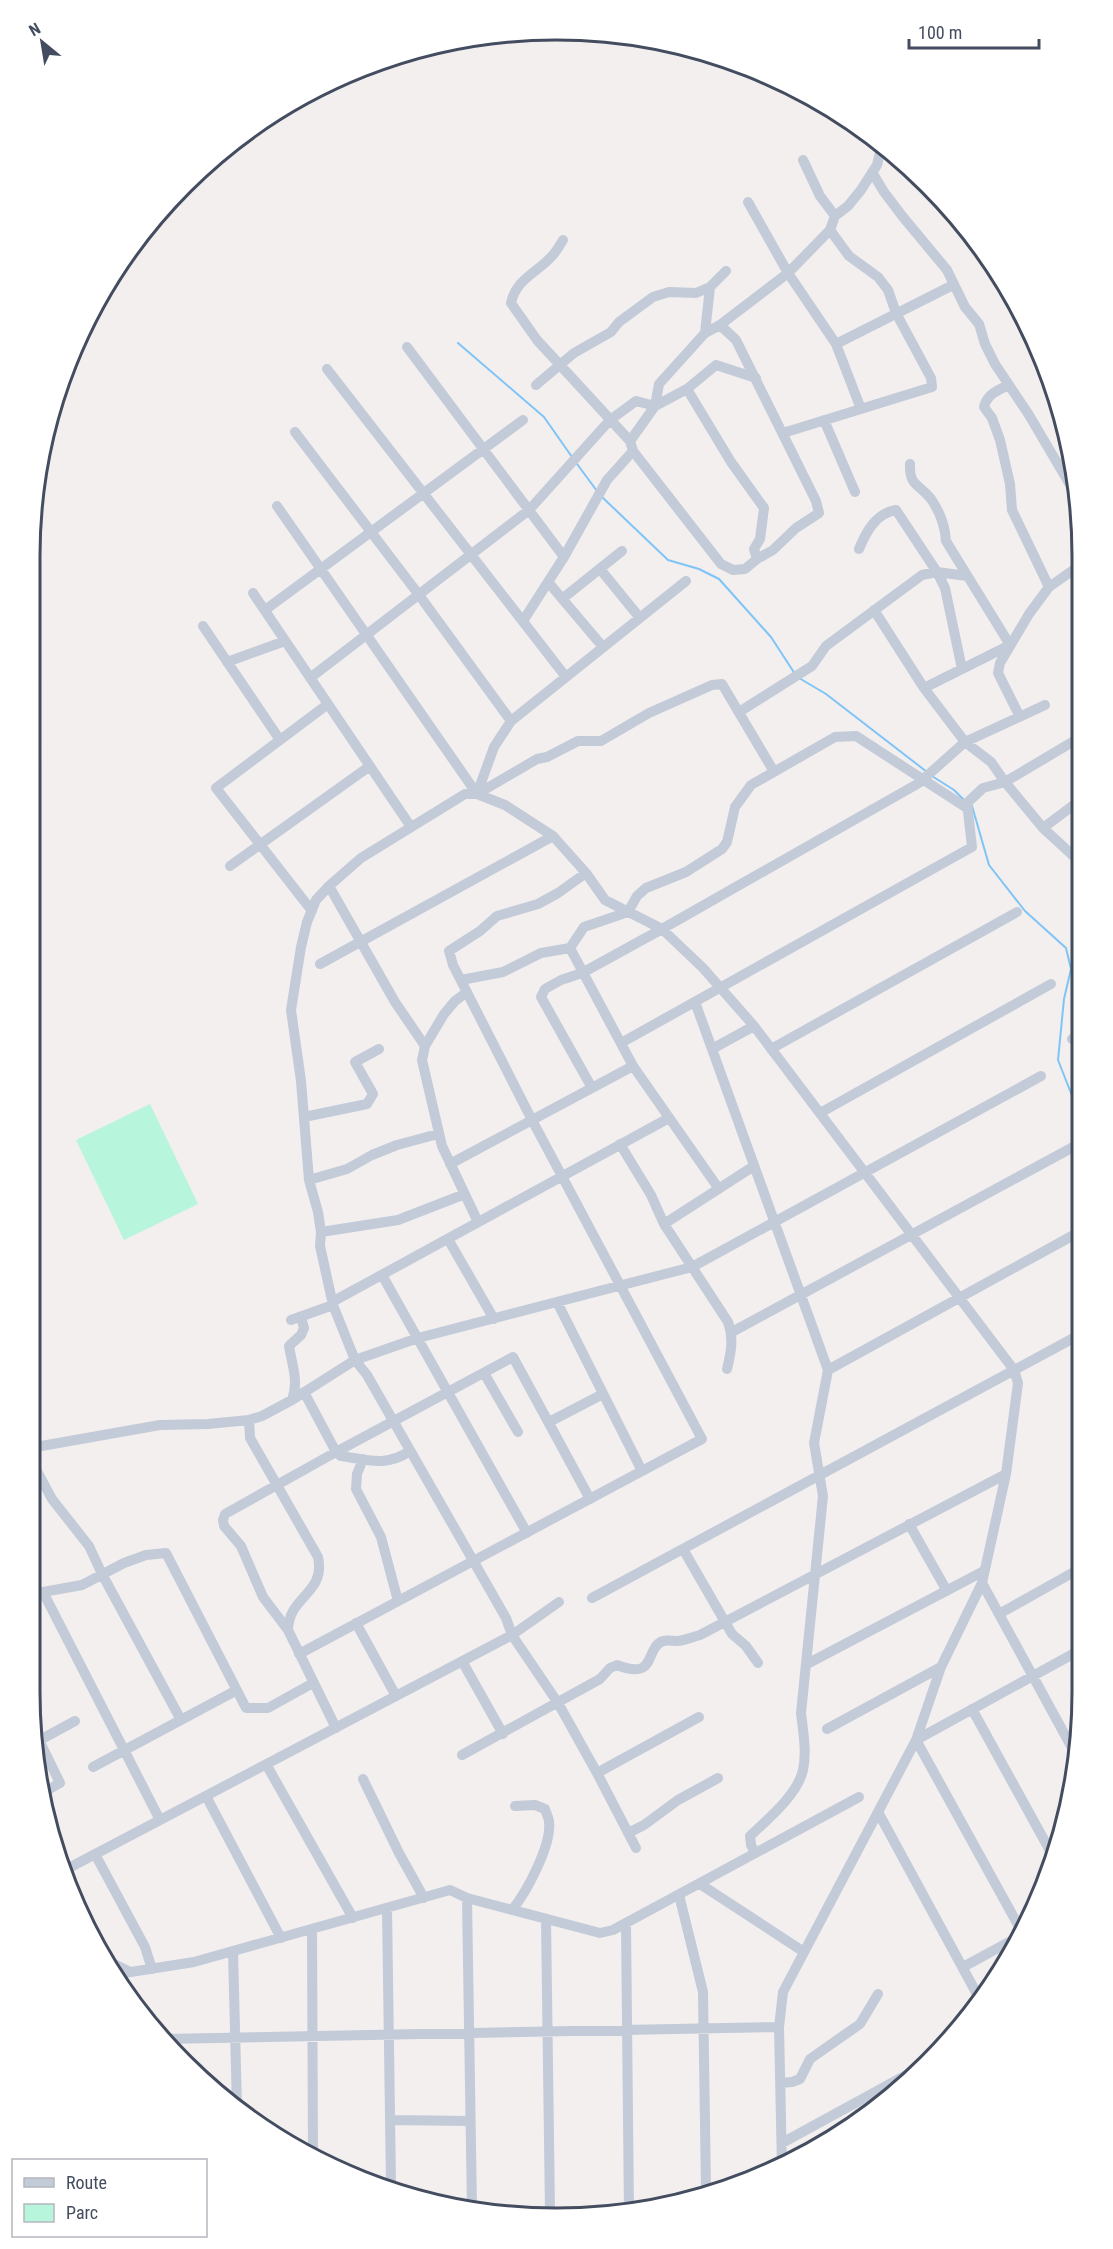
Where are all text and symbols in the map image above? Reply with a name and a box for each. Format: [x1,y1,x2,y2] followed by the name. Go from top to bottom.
[12,12,72,72] north arrow
[909,12,1040,50] scale bar
[26,19,44,40] text: N
[918,22,962,43] text: 100 m
[12,2159,207,2237] legend
[66,2172,107,2193] text: Route
[66,2202,98,2223] text: Parc

